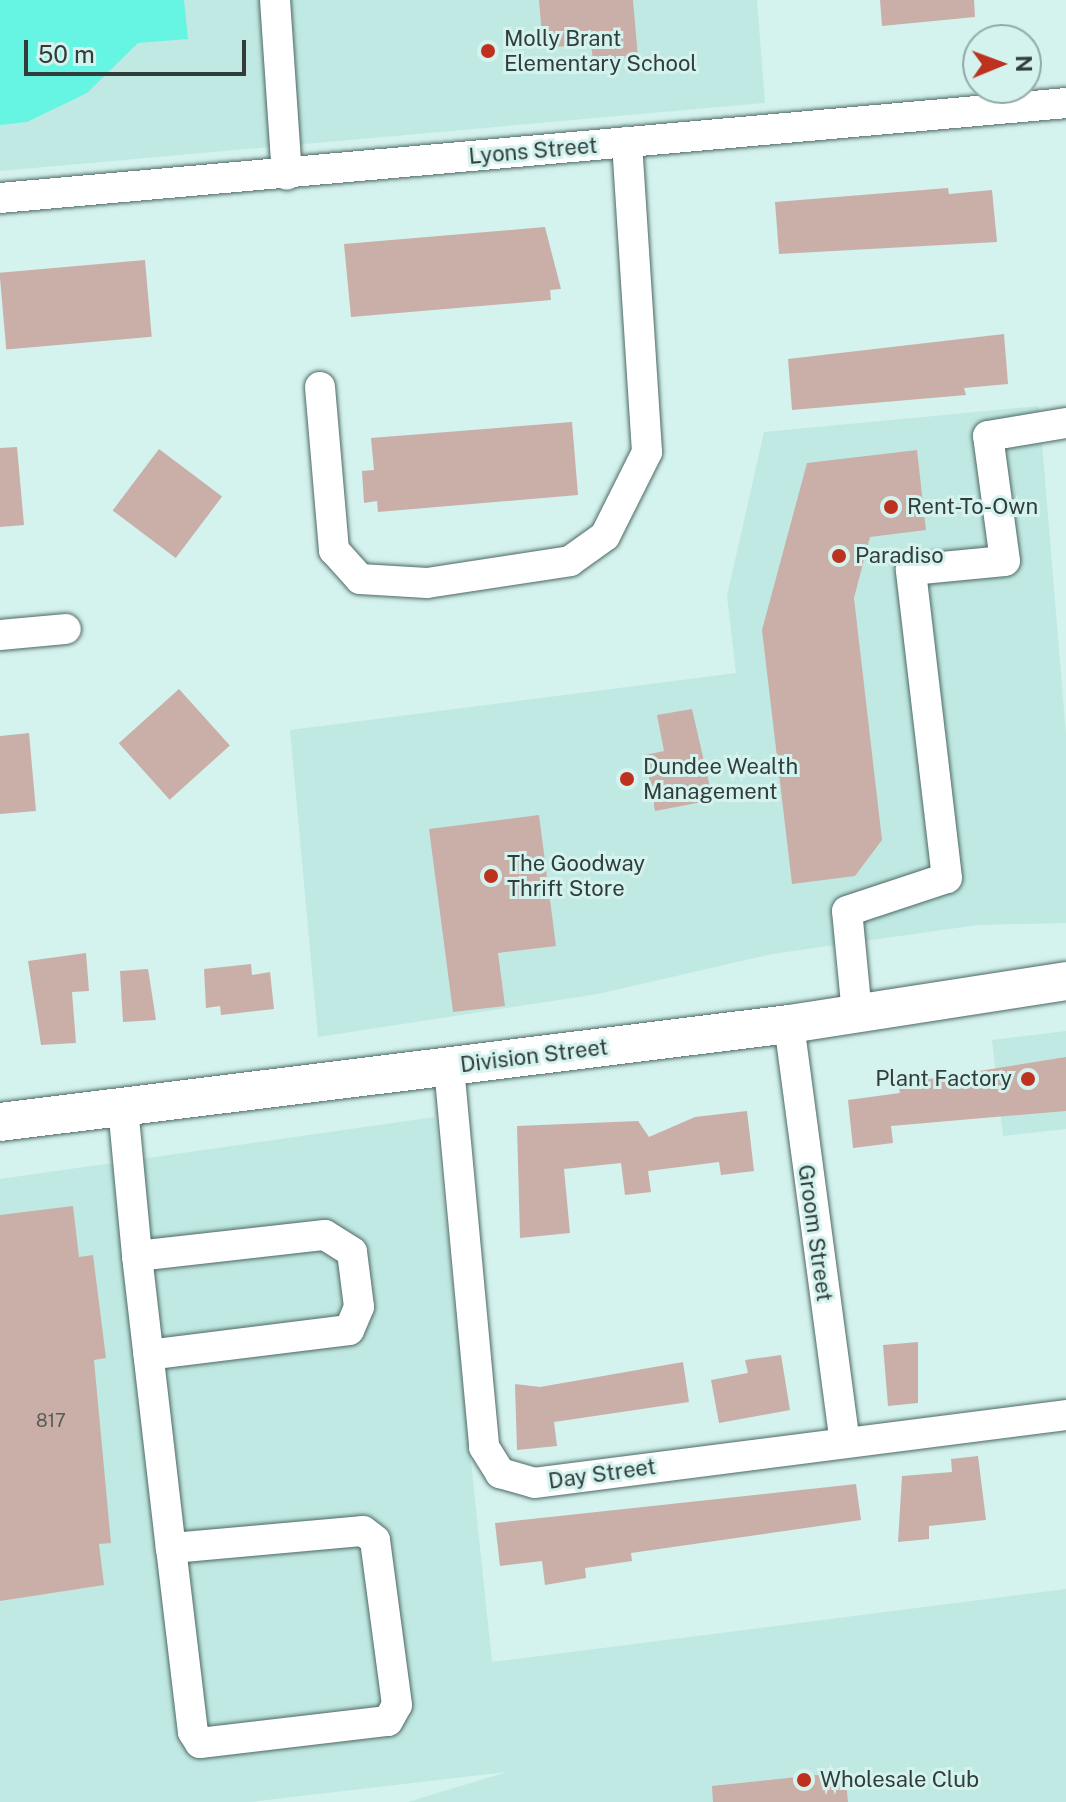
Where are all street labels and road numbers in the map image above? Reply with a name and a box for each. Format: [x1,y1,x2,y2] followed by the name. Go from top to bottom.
[468,132,598,170] street label: Lyons Street
[459,1034,609,1078] street label: Division Street
[792,1163,838,1303] street label: Groom Street
[546,1453,658,1495] street label: Day Street

